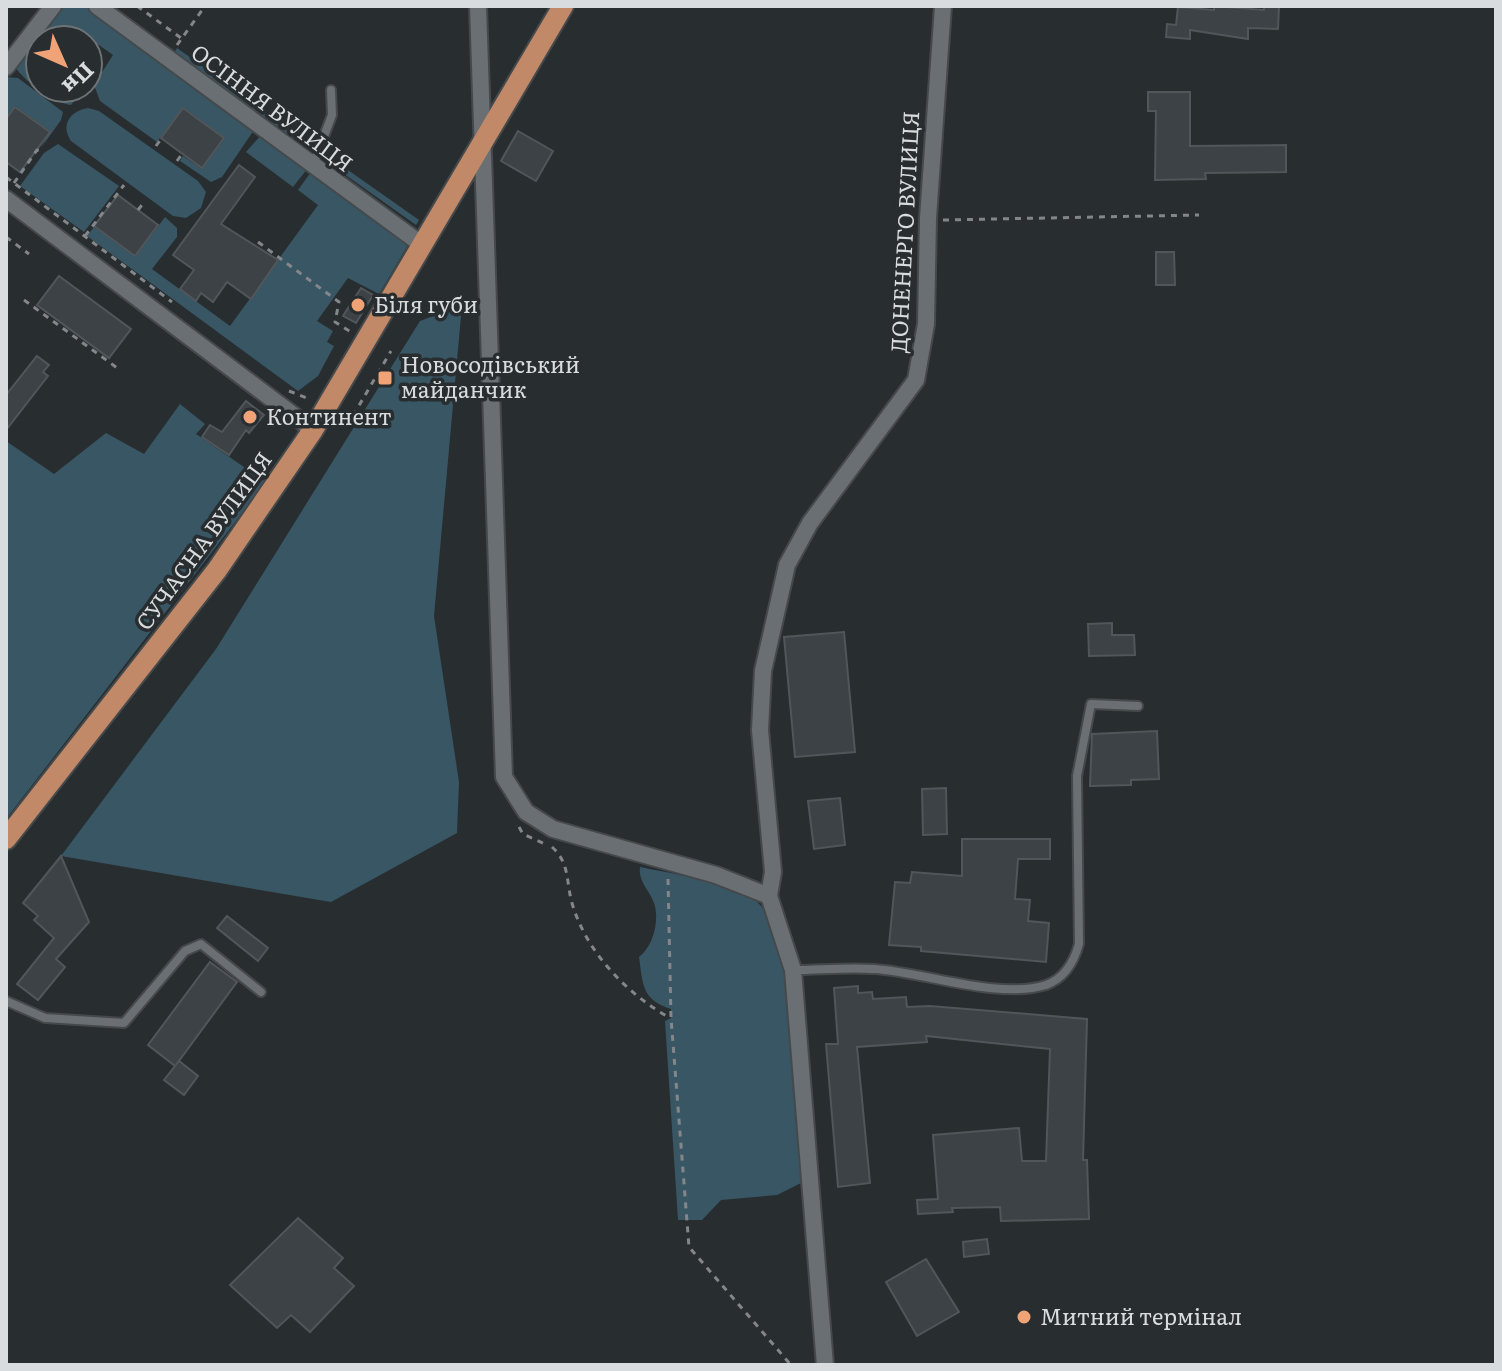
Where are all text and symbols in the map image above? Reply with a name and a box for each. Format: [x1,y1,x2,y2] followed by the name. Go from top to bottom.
[24,24,104,104] north arrow
[185,35,361,179] street label: ОСІННЯ ВУЛИЦЯ
[55,55,103,103] text: Пн
[881,110,926,354] street label: ДОНЕНЕРГО ВУЛИЦЯ
[374,287,478,320] place label: Біля губи
[349,296,367,314] marker: Біля губи
[401,347,580,405] place label: Новосодівський майданчик
[376,369,394,387] marker: Новосодівський майданчик
[266,399,392,432] place label: Континент
[241,408,259,426] marker: Континент
[127,444,279,636] street label: СУЧАСНА ВУЛИЦЯ
[1040,1299,1242,1332] place label: Митний термінал
[1015,1308,1033,1326] marker: Митний термінал

